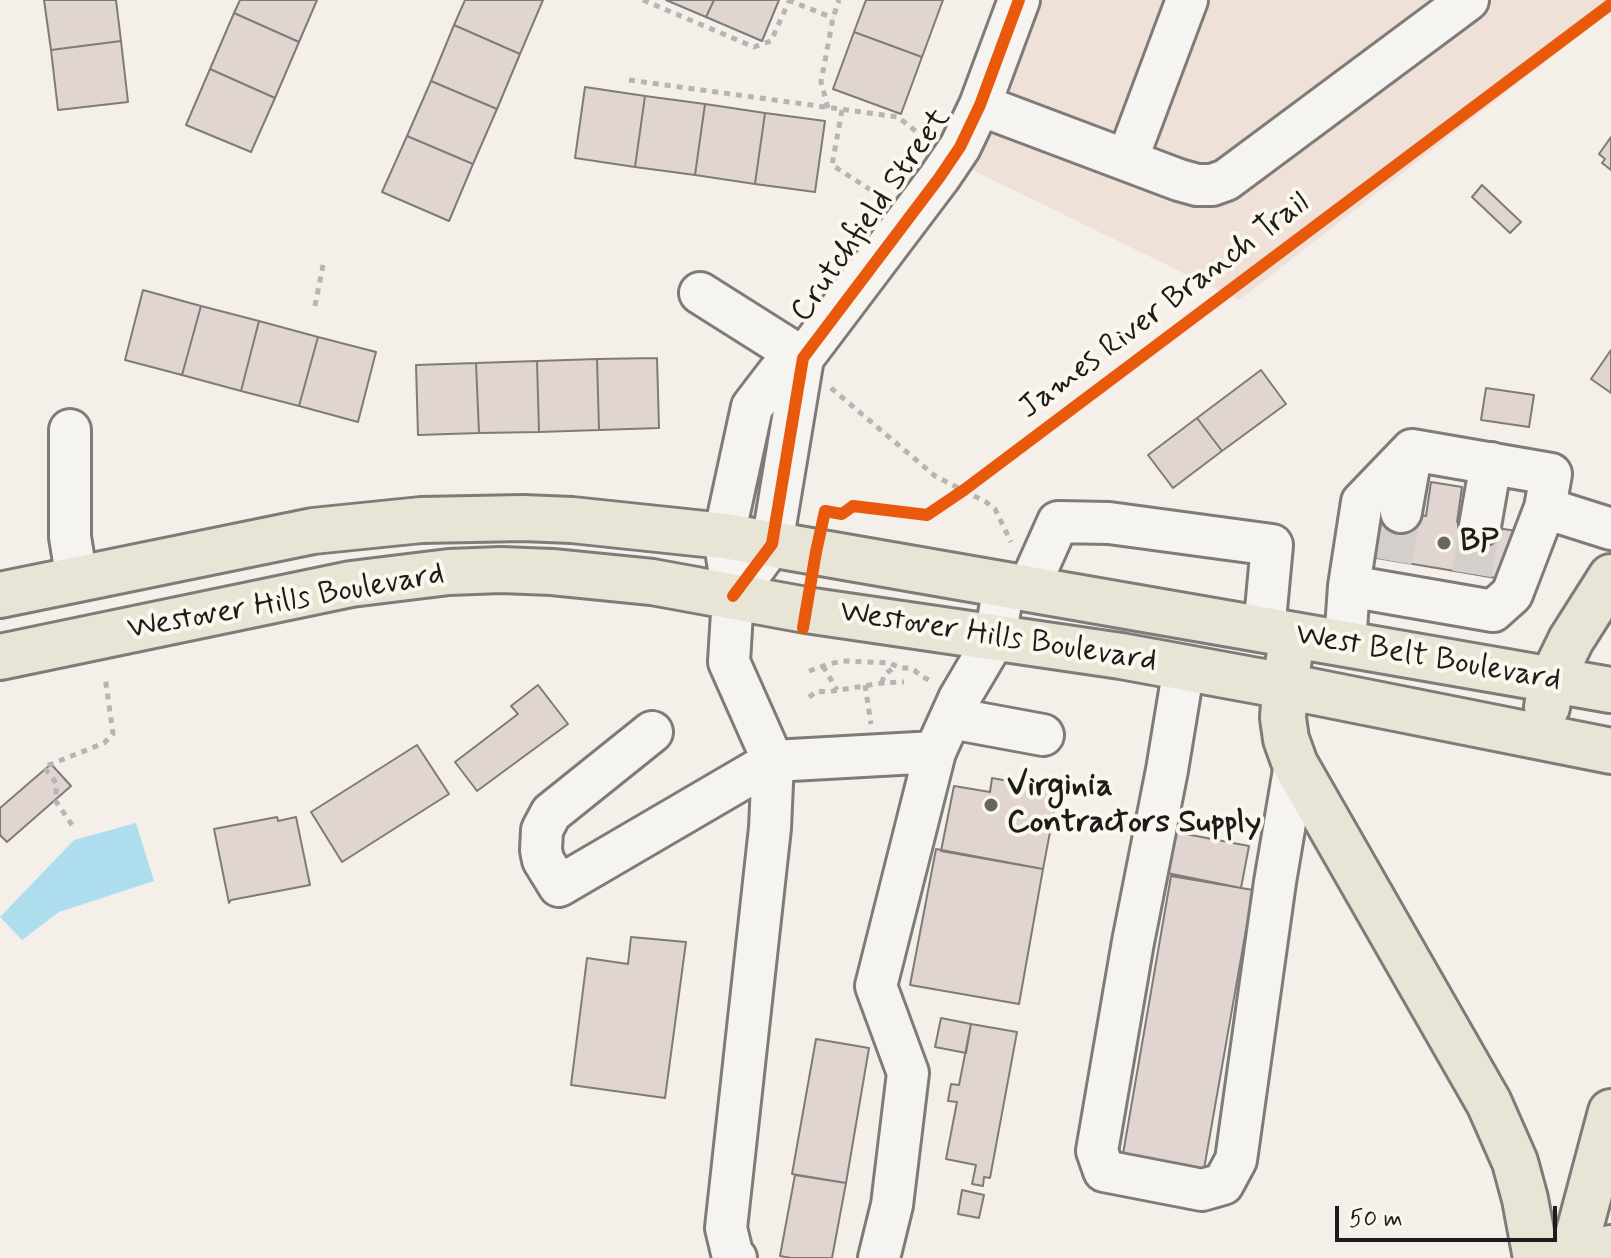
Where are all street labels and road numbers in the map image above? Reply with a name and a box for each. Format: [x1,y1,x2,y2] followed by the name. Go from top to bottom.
[784,102,960,330] street label: Crutchfield Street
[1012,185,1318,429] street label: James River Branch Trail
[125,556,447,650] street label: Westover Hills Boulevard
[837,594,1159,682] street label: Westover Hills Boulevard
[1292,617,1564,701] street label: West Belt Boulevard

